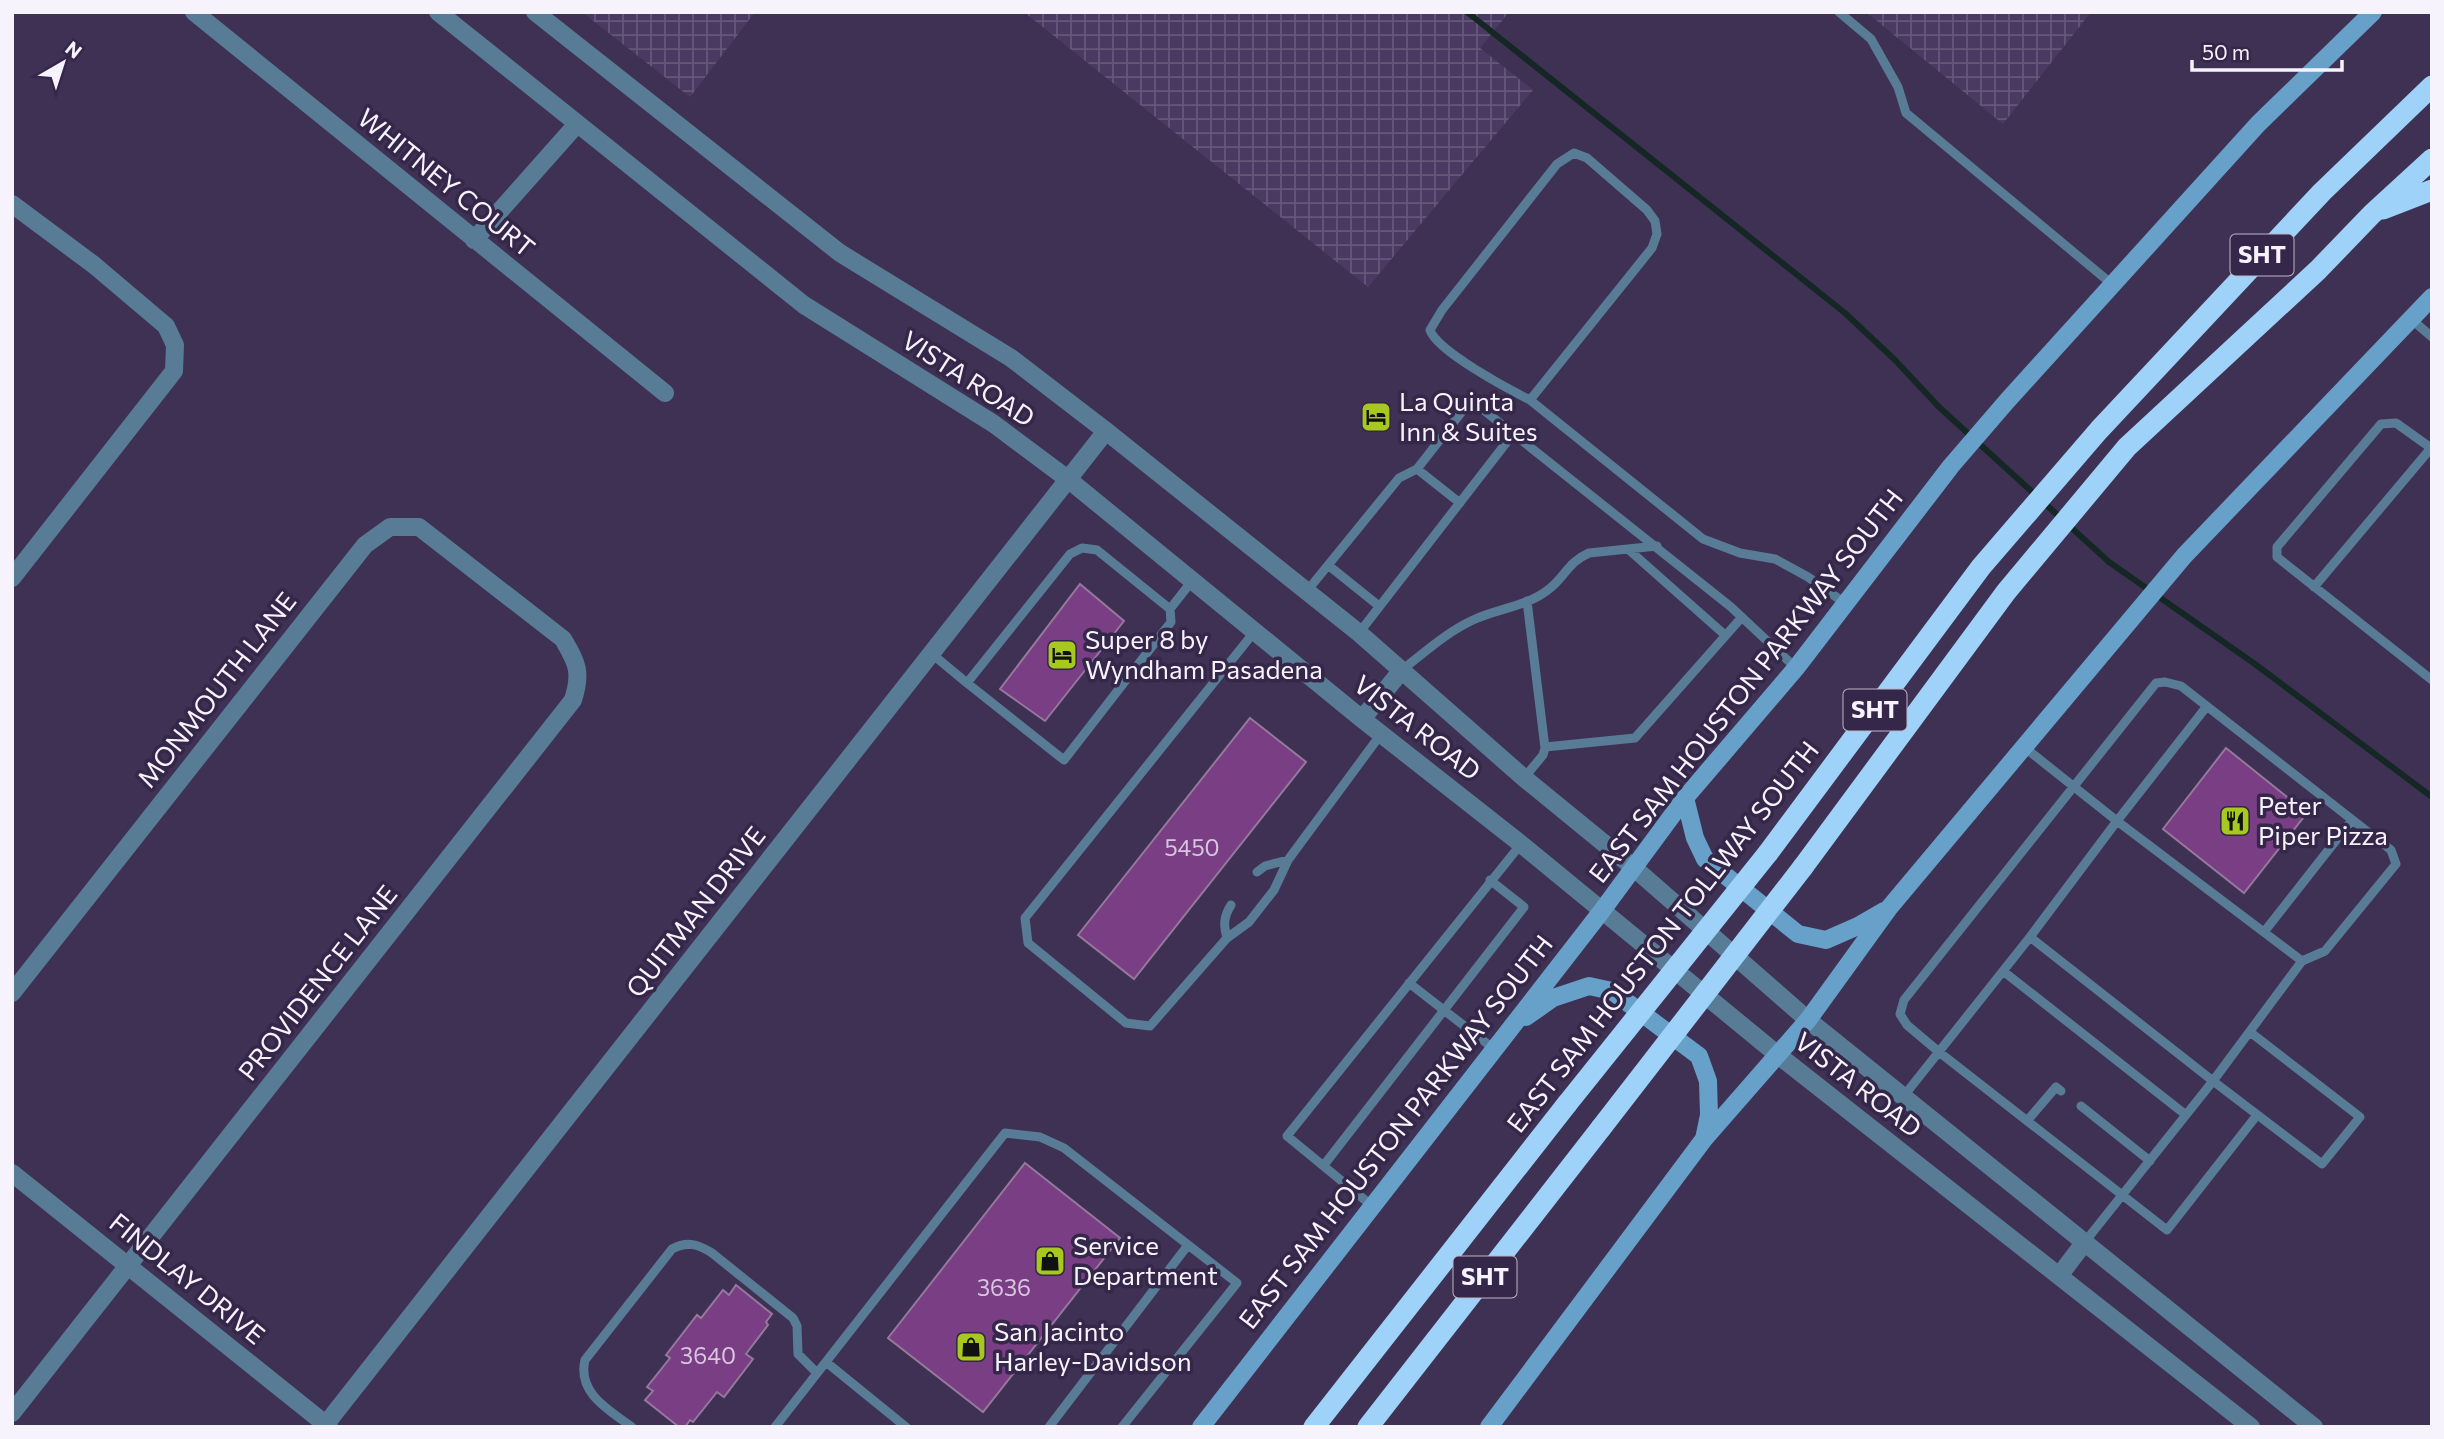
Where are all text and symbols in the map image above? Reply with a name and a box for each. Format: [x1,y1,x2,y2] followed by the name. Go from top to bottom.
[28,28,98,98] north arrow
[2192,28,2342,72] scale bar
[61,36,87,63] text: N
[2202,39,2250,64] text: 50 m
[352,101,542,263] street label: WHITNEY COURT
[2230,234,2294,276] road number: SHT
[897,323,1041,432] street label: VISTA ROAD
[1399,385,1538,446] place label: La Quinta Inn & Suites
[1359,400,1393,434] hotel icon: La Quinta Inn & Suites
[1581,482,1908,888] street label: EAST SAM HOUSTON PARKWAY SOUTH
[130,585,302,793] street label: MONMOUTH LANE
[1085,623,1323,684] place label: Super 8 by Wyndham Pasadena
[1045,638,1079,672] hotel icon: Super 8 by Wyndham Pasadena
[1349,668,1487,786] street label: VISTA ROAD
[1843,690,1906,730] road number: SHT
[1499,734,1824,1138] street label: EAST SAM HOUSTON TOLLWAY SOUTH
[2258,789,2388,850] place label: Peter Piper Pizza
[2218,804,2252,838] restaurant icon: Peter Piper Pizza
[619,820,771,1002] street label: QUITMAN DRIVE
[1164,833,1220,861] house number: 5450
[231,878,403,1086] street label: PROVIDENCE LANE
[1231,928,1558,1334] street label: EAST SAM HOUSTON PARKWAY SOUTH
[1790,1025,1928,1143] street label: VISTA ROAD
[104,1206,272,1350] street label: FINDLAY DRIVE
[1073,1229,1218,1290] place label: Service Department
[1033,1244,1067,1278] shop icon: Service Department
[1454,1256,1516,1297] road number: SHT
[977,1273,1031,1301] house number: 3636
[994,1315,1192,1376] place label: San Jacinto Harley-Davidson
[954,1330,988,1364] shop icon: San Jacinto Harley-Davidson
[680,1341,736,1369] house number: 3640

